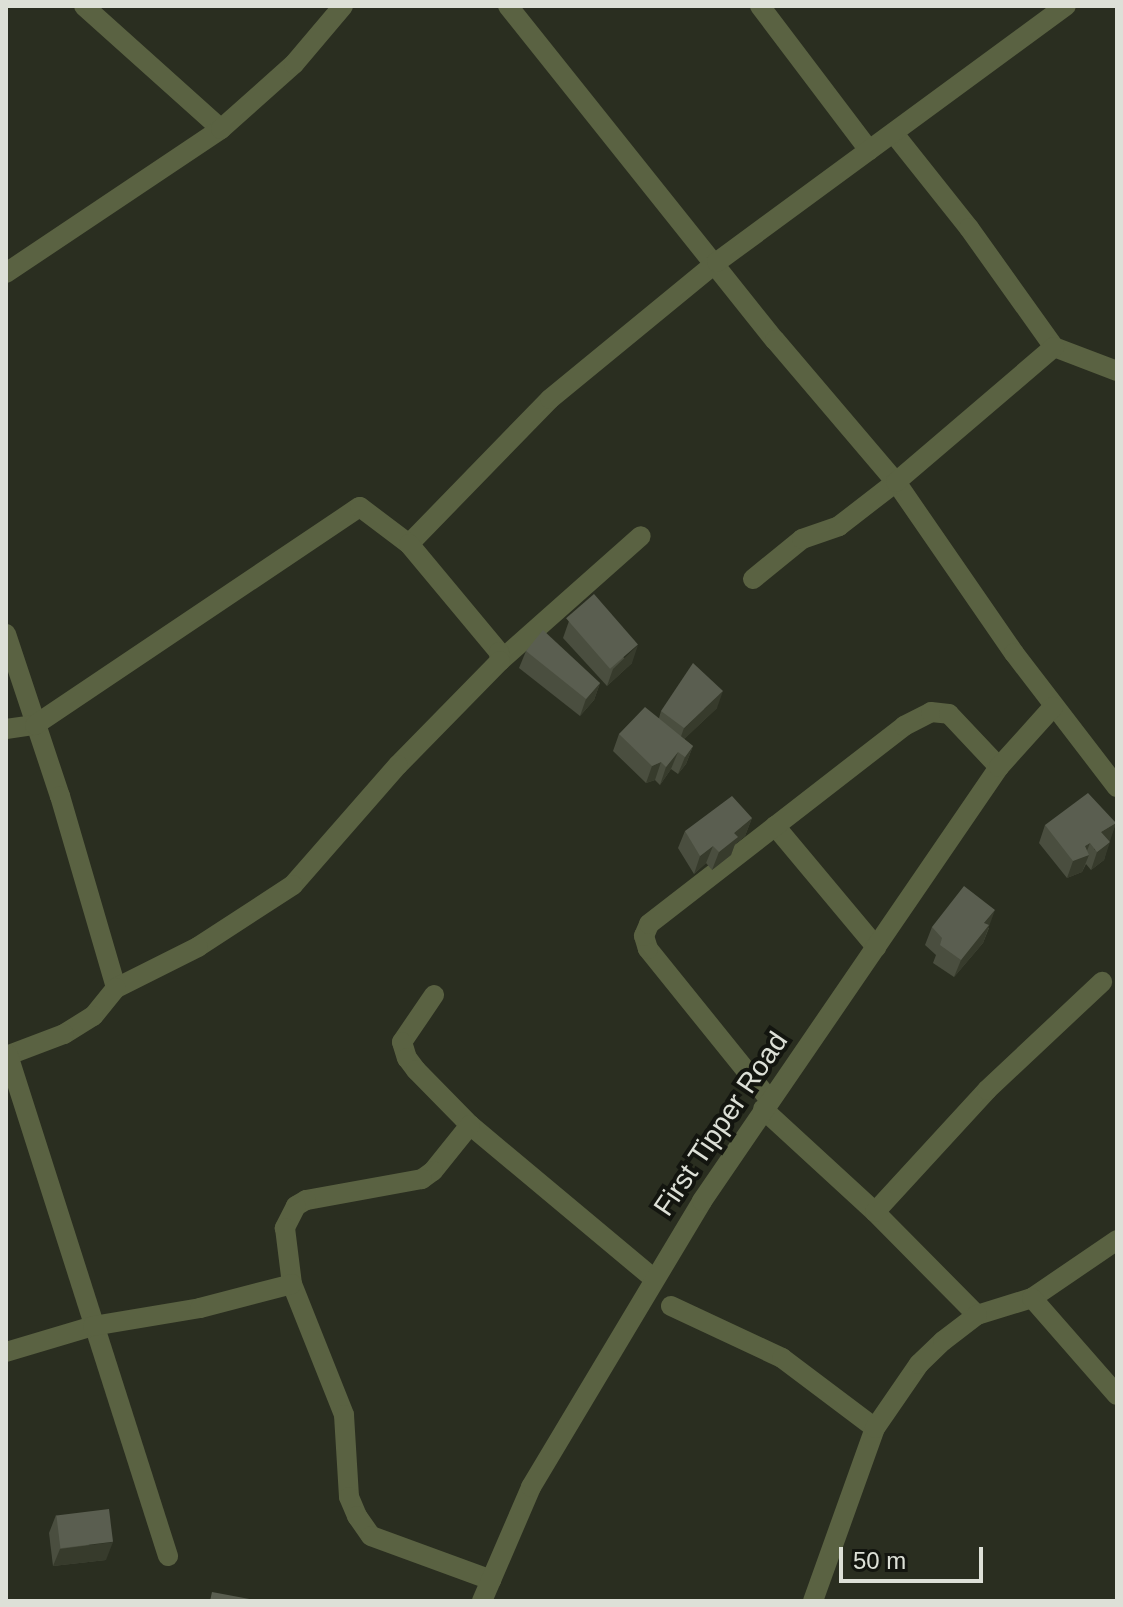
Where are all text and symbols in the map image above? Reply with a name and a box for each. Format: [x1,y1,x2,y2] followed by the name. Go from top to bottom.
[647,1025,795,1223] street label: First Tipper Road
[843,1531,987,1581] scale bar
[853,1547,906,1574] text: 50 m

